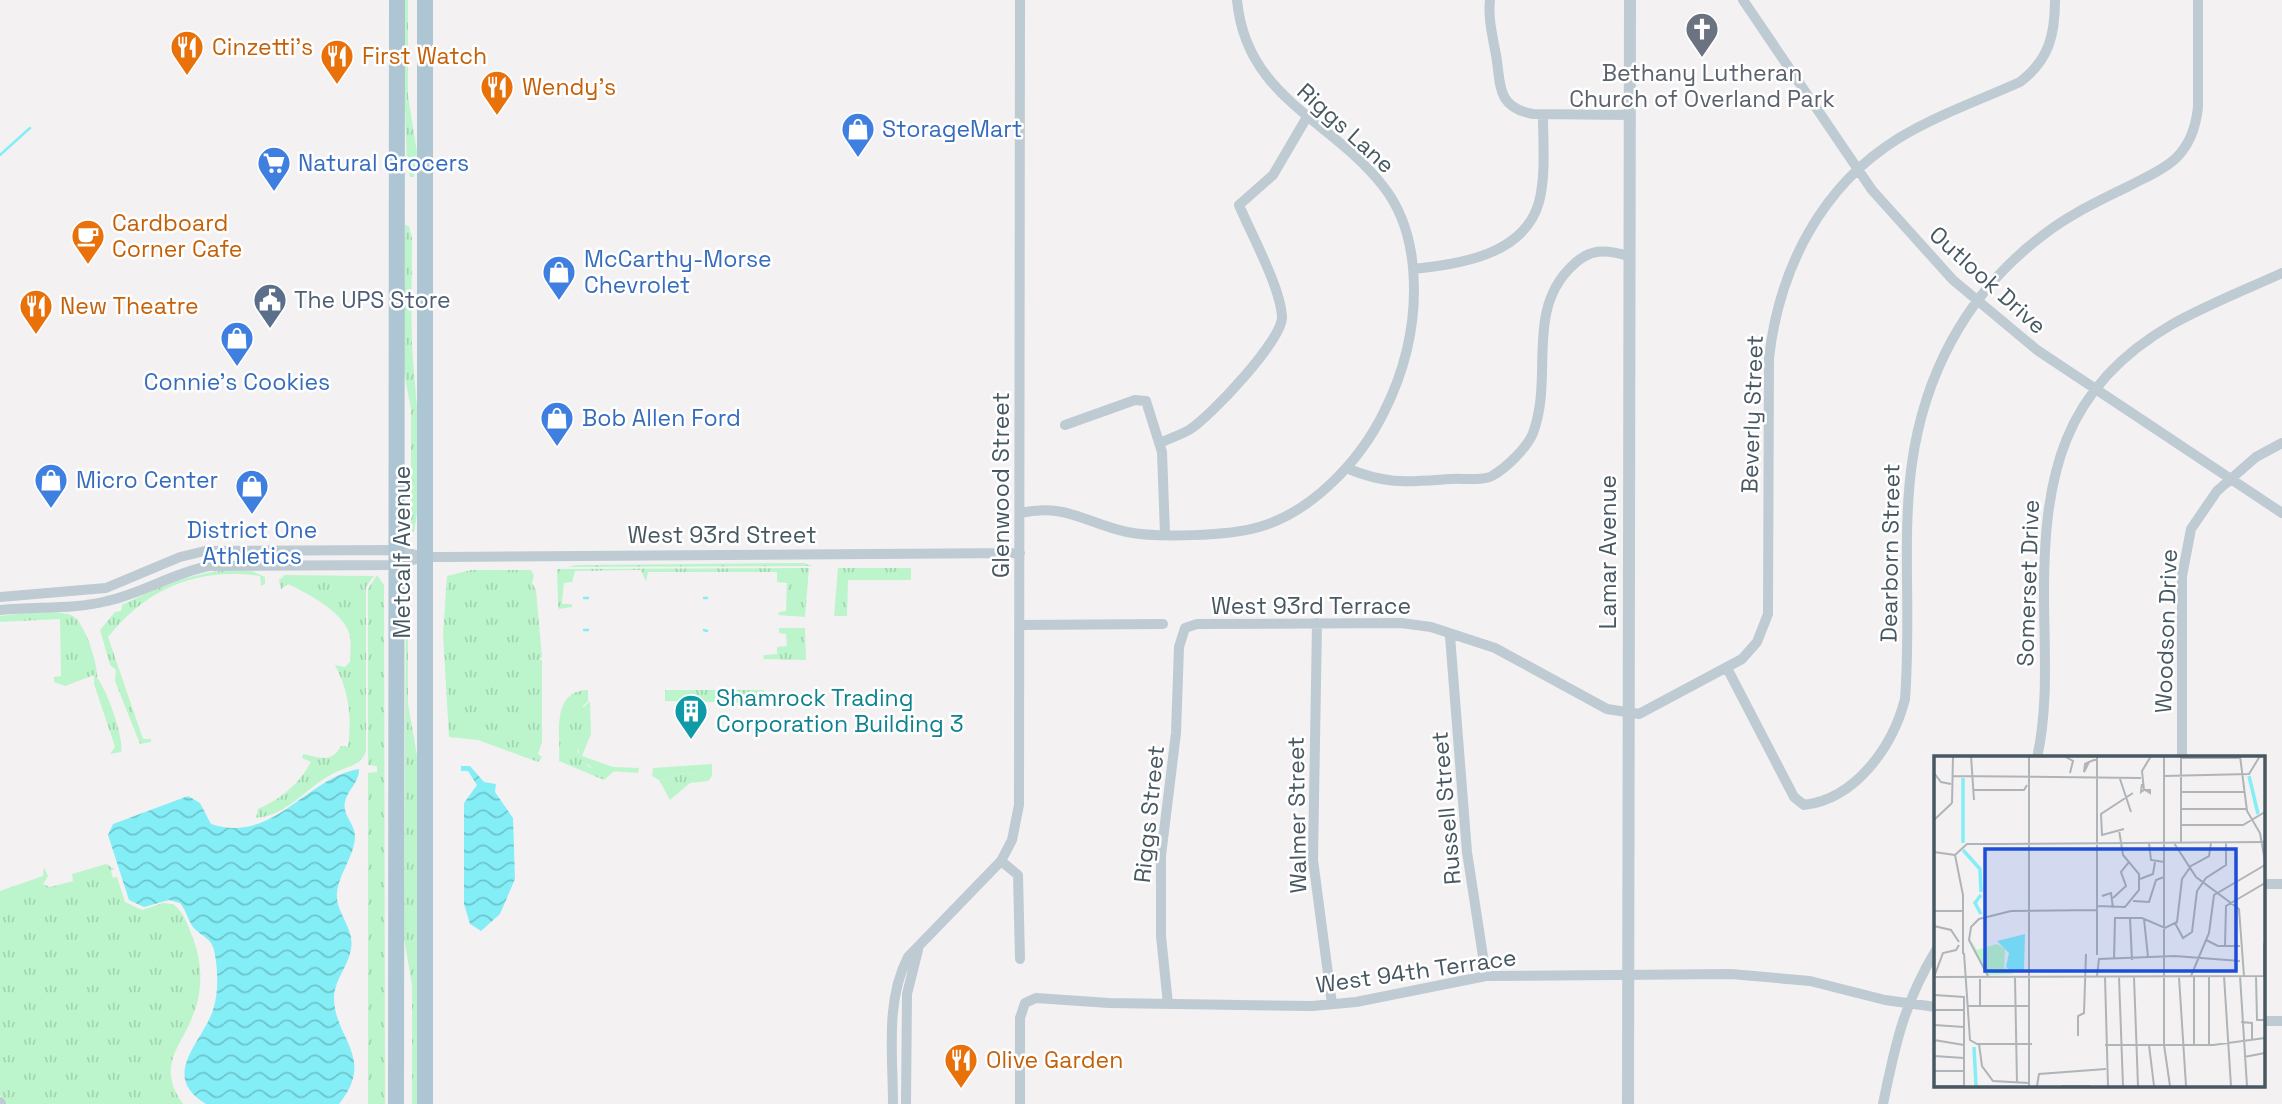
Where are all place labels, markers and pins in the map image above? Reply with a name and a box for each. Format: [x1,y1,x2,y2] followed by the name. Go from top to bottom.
[1683,10,1721,59] church icon: Bethany Lutheran Church of Overland Park
[168,28,206,77] restaurant icon: Cinzetti's
[212,32,313,62] place label: Cinzetti's
[318,37,356,86] restaurant icon: First Watch
[362,41,487,71] place label: First Watch
[1569,58,1835,114] place label: Bethany Lutheran Church of Overland Park
[478,68,516,117] restaurant icon: Wendy's
[522,72,616,102] place label: Wendy's
[839,110,877,159] shop icon: StorageMart
[882,114,1022,144] place label: StorageMart
[255,144,293,193] supermarket icon: Natural Grocers
[298,148,469,178] place label: Natural Grocers
[112,208,242,264] place label: Cardboard Corner Cafe
[69,217,107,266] cafe icon: Cardboard Corner Cafe
[584,244,772,300] place label: McCarthy-Morse Chevrolet
[540,253,578,302] shop icon: McCarthy-Morse Chevrolet
[251,281,289,330] public building icon: The UPS Store
[294,285,451,315] place label: The UPS Store
[17,287,55,336] restaurant icon: New Theatre
[60,291,199,321] place label: New Theatre
[218,319,256,368] shop icon: Connie's Cookies
[144,367,330,397] place label: Connie's Cookies
[538,399,576,448] shop icon: Bob Allen Ford
[582,403,741,433] place label: Bob Allen Ford
[32,461,70,510] shop icon: Micro Center
[76,465,218,495] place label: Micro Center
[233,467,271,516] shop icon: District One Athletics
[187,515,317,571] place label: District One Athletics
[716,683,964,739] place label: Shamrock Trading Corporation Building 3
[672,692,710,741] building icon: Shamrock Trading Corporation Building 3
[942,1041,980,1090] restaurant icon: Olive Garden
[986,1045,1123,1075] place label: Olive Garden

